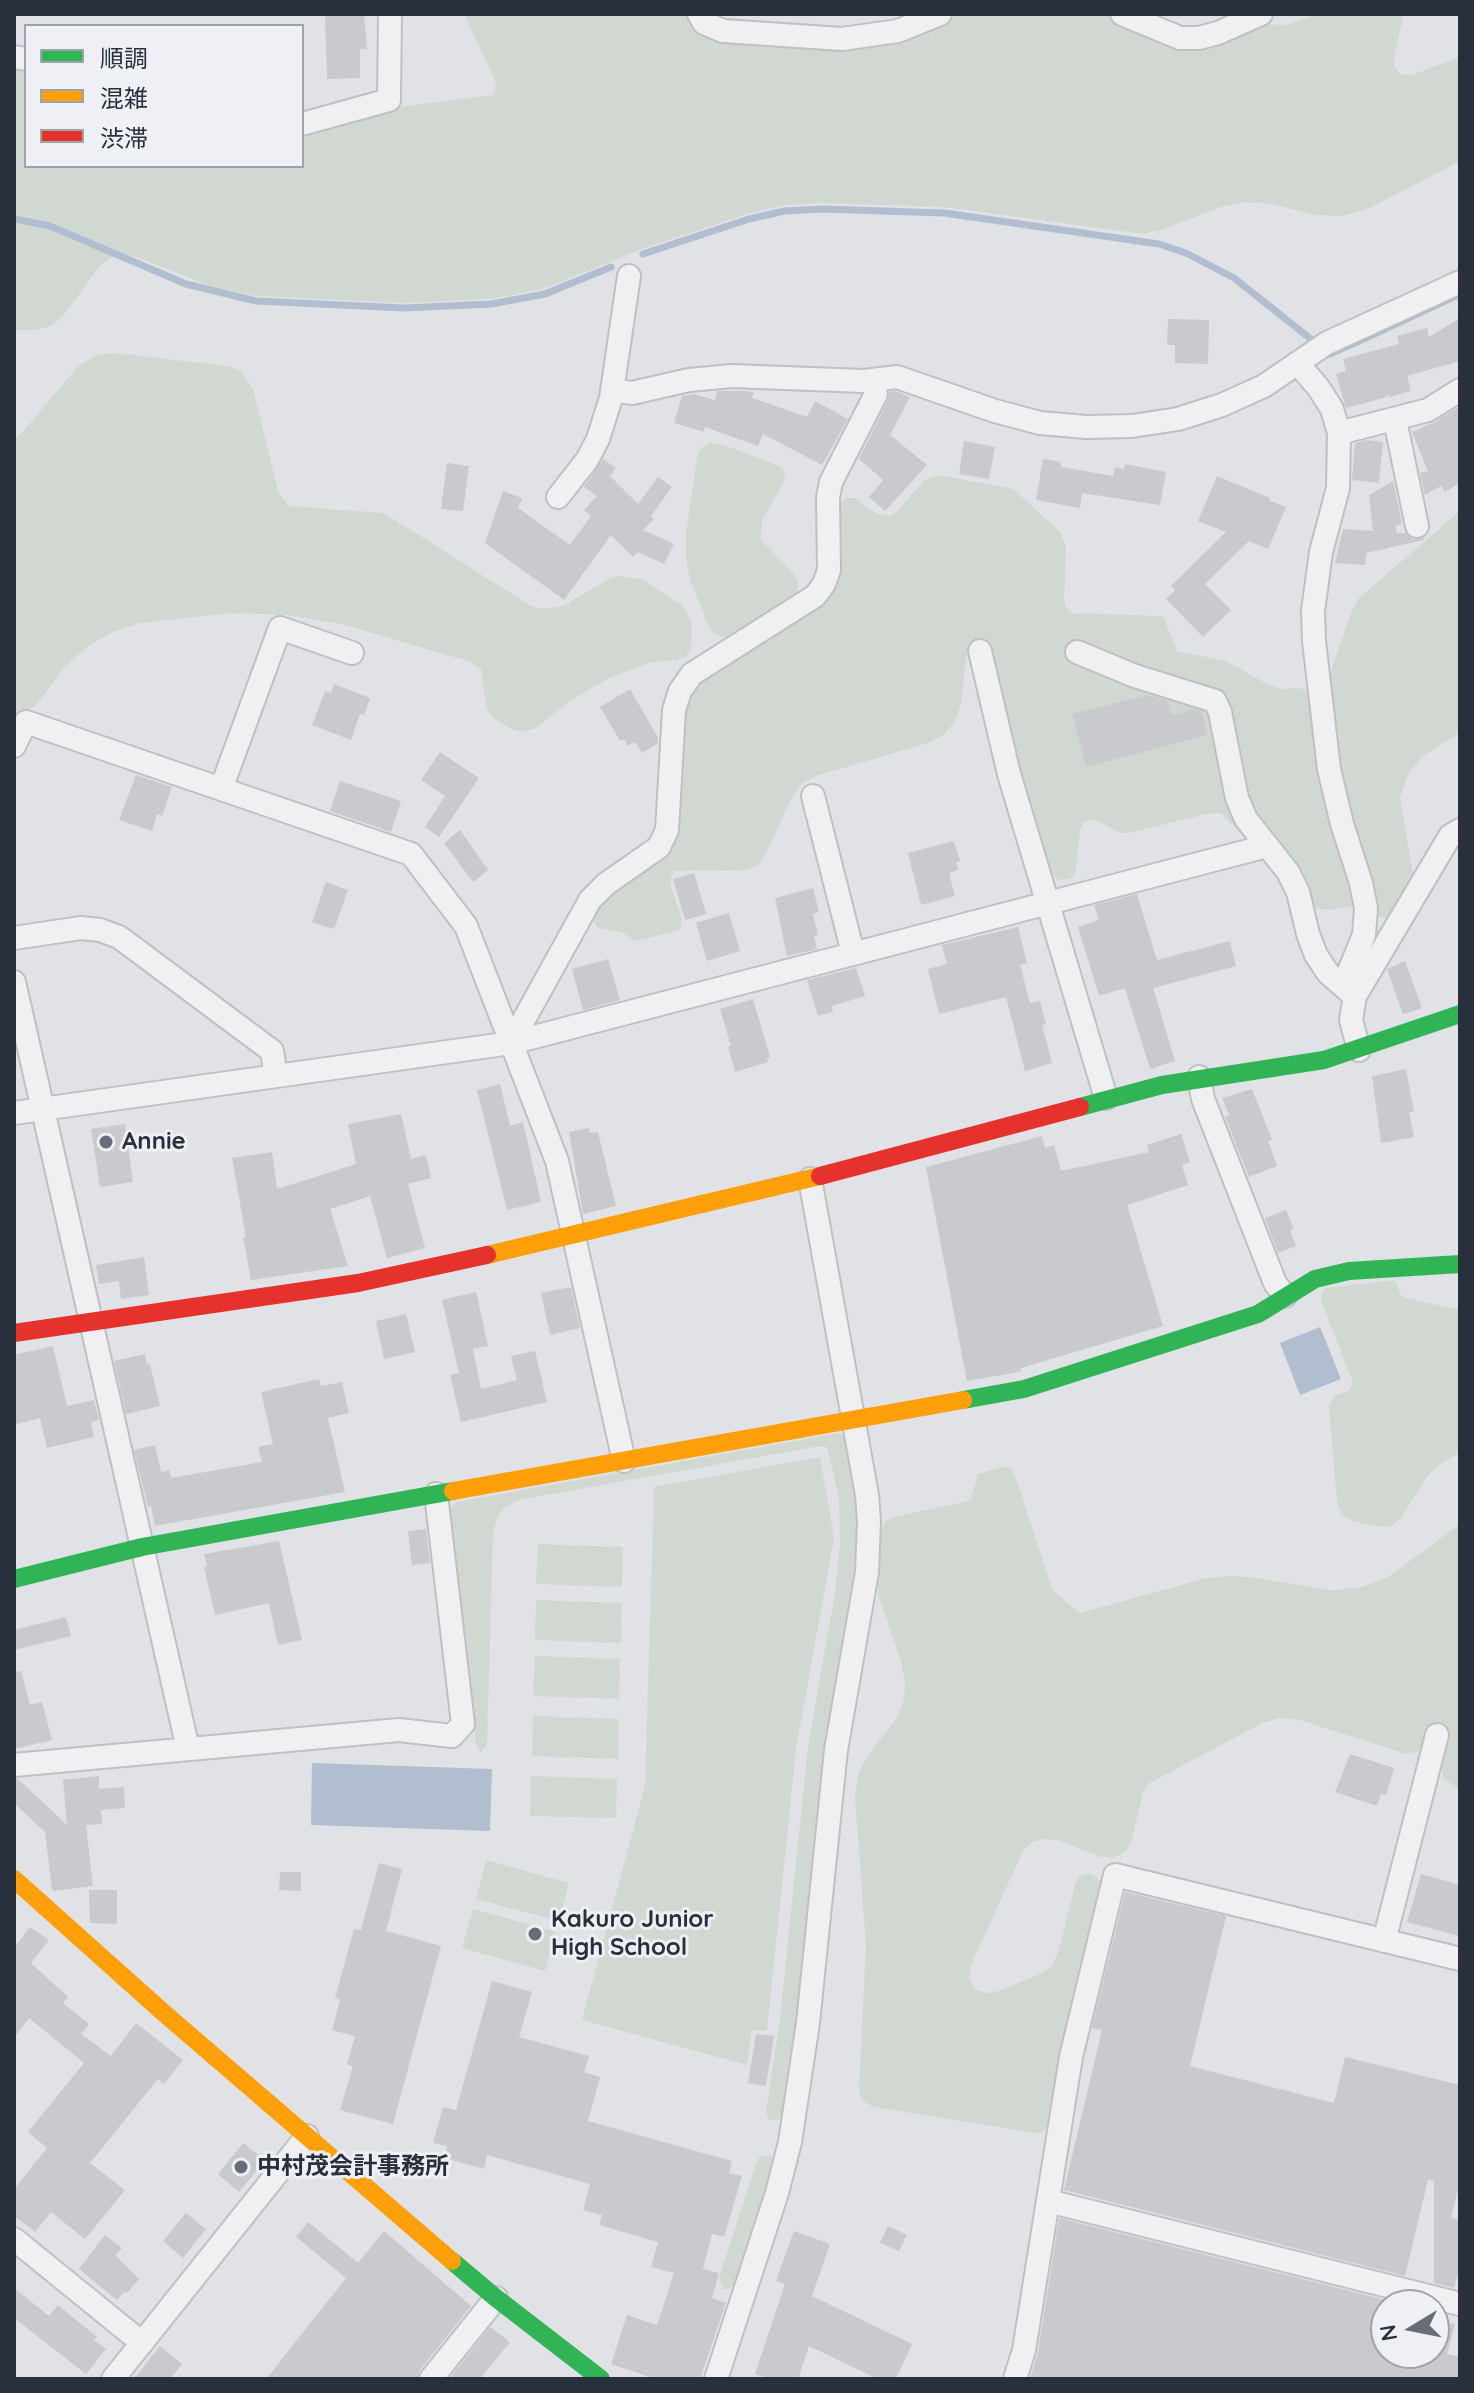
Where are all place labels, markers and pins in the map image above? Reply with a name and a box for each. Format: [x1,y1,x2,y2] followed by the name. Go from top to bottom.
[122,1128,186,1156] place label: Annie
[97,1133,115,1151] marker: Annie
[551,1906,714,1962] place label: Kakuro Junior High School
[526,1925,544,1943] marker: Kakuro Junior High School
[257,2153,449,2181] place label: 中村茂会計事務所
[232,2158,250,2176] marker: 中村茂会計事務所

